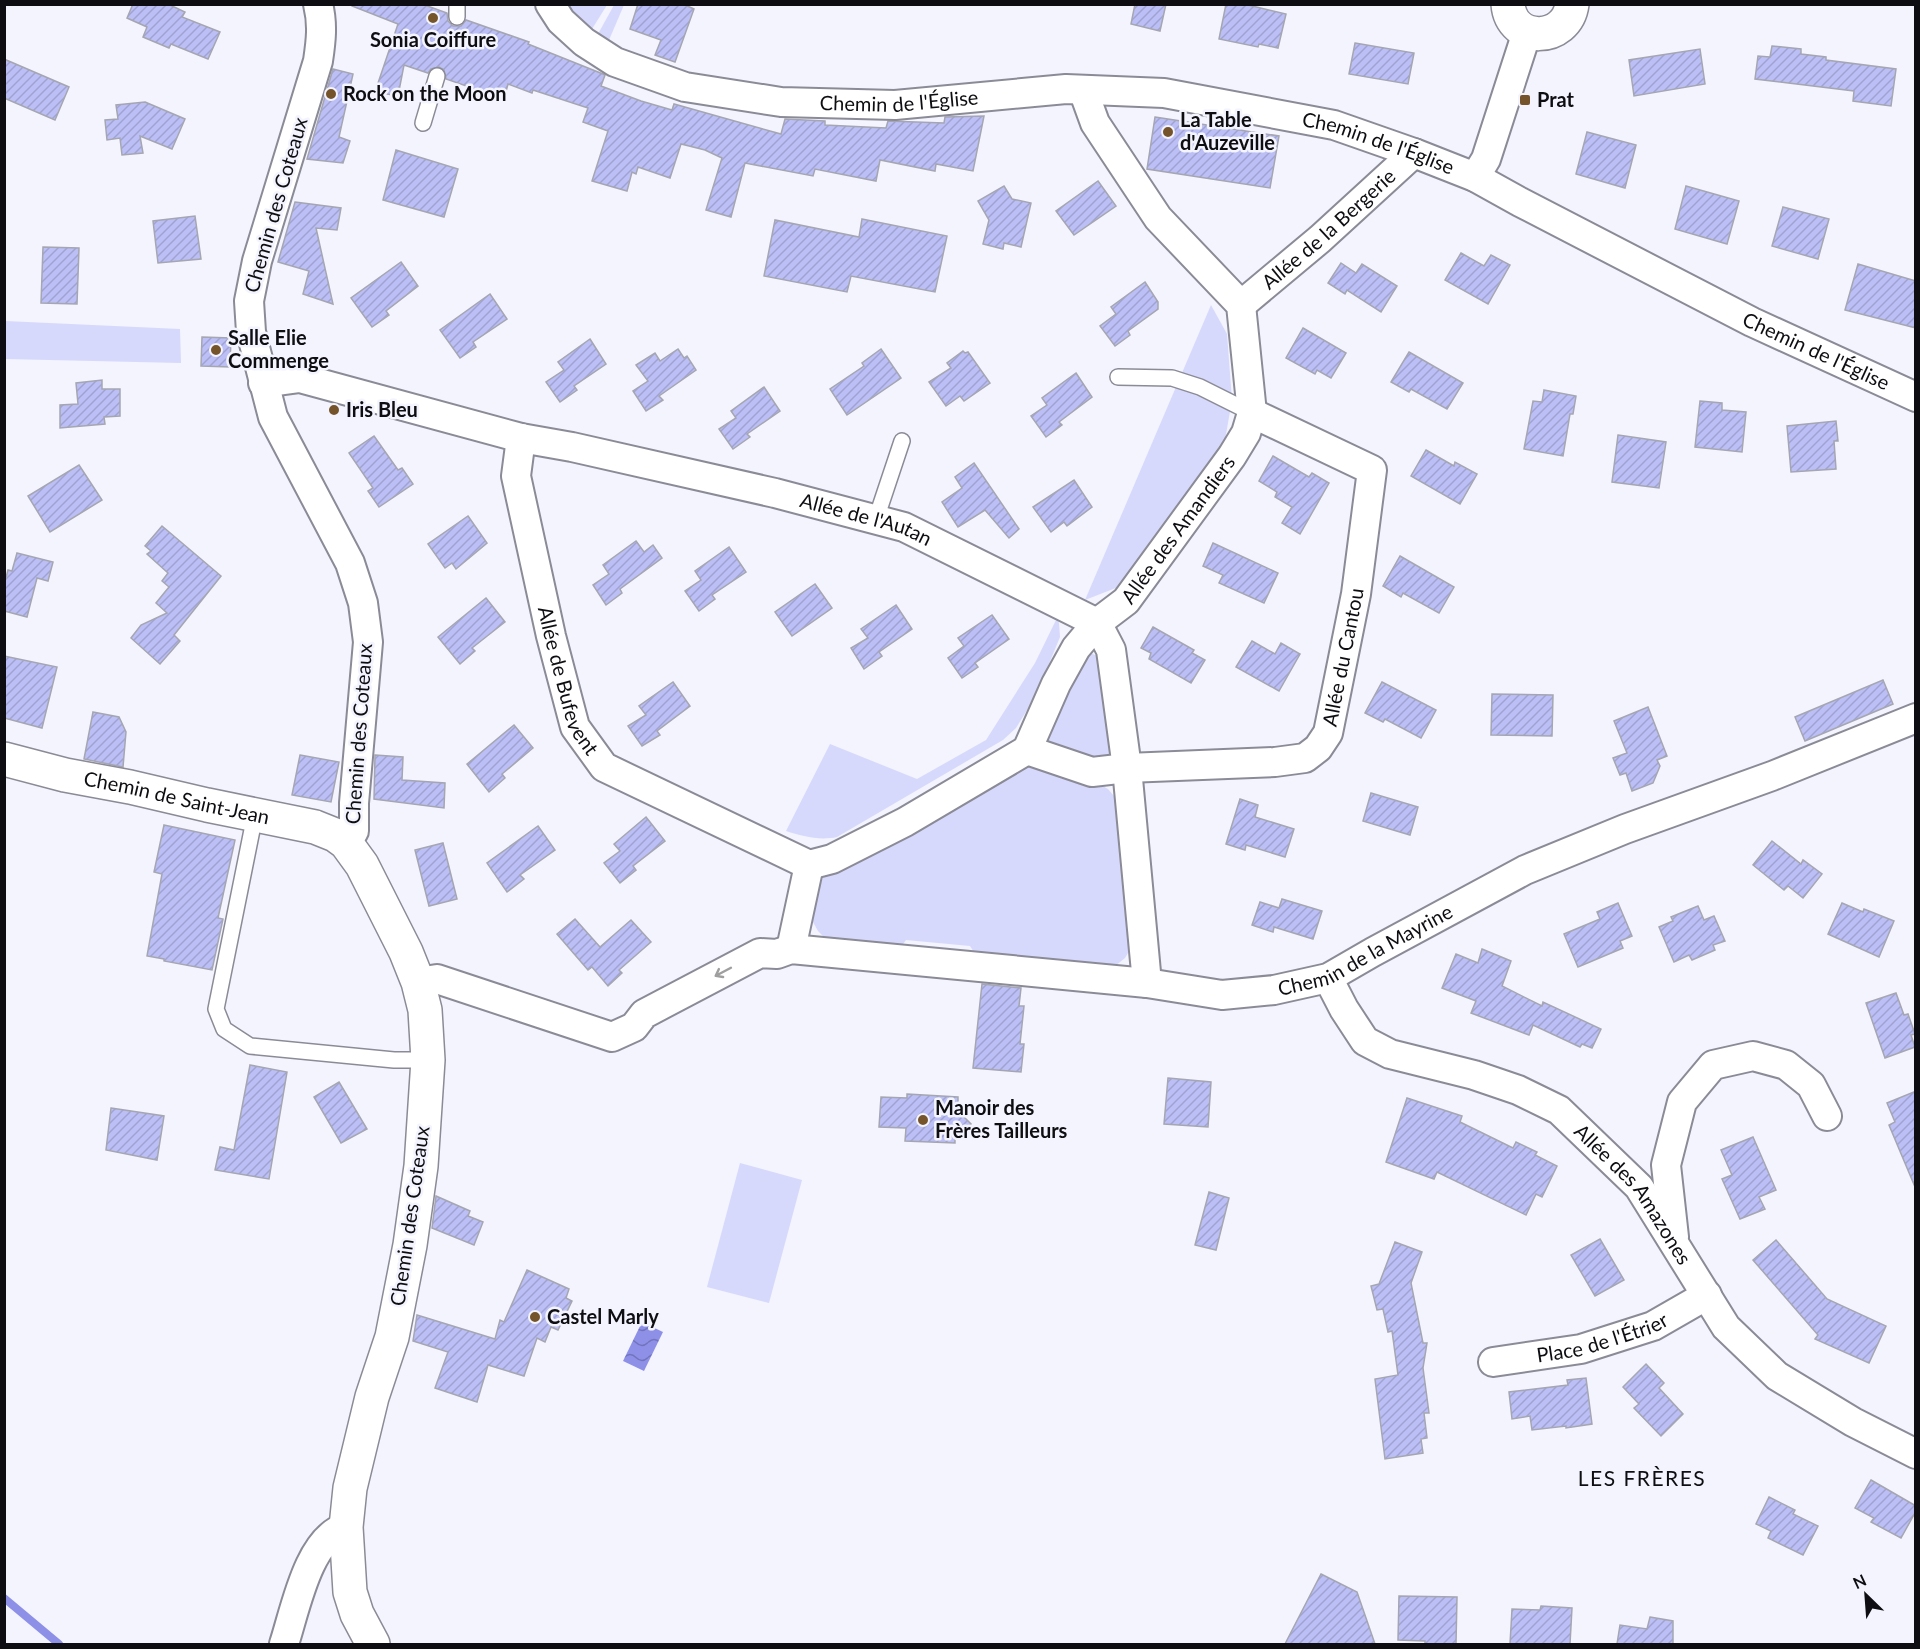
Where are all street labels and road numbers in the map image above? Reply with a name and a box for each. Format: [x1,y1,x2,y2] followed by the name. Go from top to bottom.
[819,84,979,116] street label: Chemin de l'Église
[1300,106,1458,179] street label: Chemin de l'Église
[239,114,312,295] street label: Chemin des Coteaux
[1257,163,1400,294] street label: Allée de la Bergerie
[1739,306,1894,394] street label: Chemin de l'Église
[1115,450,1239,608] street label: Allée des Amandiers
[798,487,936,550] street label: Allée de l'Autan
[1317,586,1368,728] street label: Allée du Cantou
[534,604,604,759] street label: Allée de Bufevent
[340,643,376,825] street label: Chemin des Coteaux
[82,766,272,828] street label: Chemin de Saint-Jean
[1275,899,1456,1000] street label: Chemin de la Mayrine
[1570,1118,1697,1269] street label: Allée des Amazones
[385,1124,434,1307] street label: Chemin des Coteaux
[1535,1307,1672,1366] street label: Place de l'Étrier

